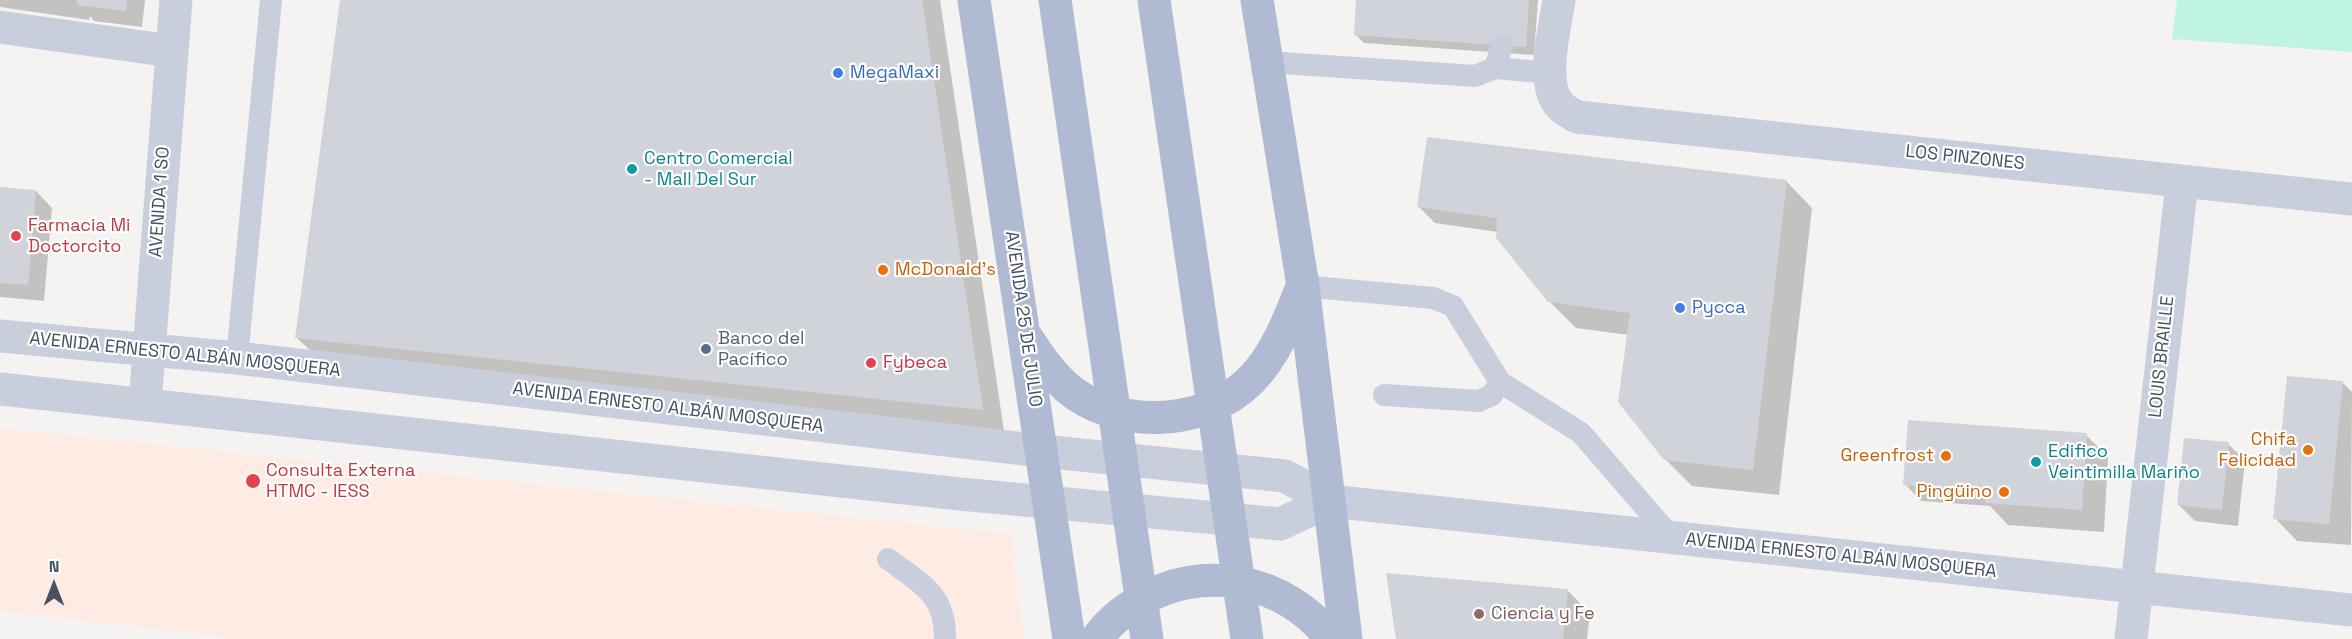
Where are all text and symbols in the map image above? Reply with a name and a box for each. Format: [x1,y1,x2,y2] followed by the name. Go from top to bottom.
[850,62,939,84] place label: MegaMaxi
[831,66,845,80] marker: MegaMaxi
[1904,141,2026,175] street label: LOS PINZONES
[145,146,175,258] street label: AVENIDA 1 SO
[644,148,793,190] place label: Centro Comercial - Mall Del Sur
[625,162,639,176] marker: Centro Comercial - Mall Del Sur
[28,215,130,258] place label: Farmacia Mi Doctorcito
[9,229,23,243] marker: Farmacia Mi Doctorcito
[1000,230,1046,408] street label: AVENIDA 25 DE JULIO
[895,259,996,281] place label: McDonald's
[876,263,890,277] marker: McDonald's
[2145,295,2179,419] street label: LOUIS BRAILLE
[1692,297,1746,319] place label: Pycca
[1673,301,1687,315] marker: Pycca
[28,328,342,382] street label: AVENIDA ERNESTO ALBÁN MOSQUERA
[718,328,804,370] place label: Banco del Pacífico
[699,342,713,356] marker: Banco del Pacífico
[883,352,947,374] place label: Fybeca
[864,356,878,370] marker: Fybeca
[511,378,825,438] street label: AVENIDA ERNESTO ALBÁN MOSQUERA
[2218,429,2296,472] place label: Chifa Felicidad
[2048,441,2200,484] place label: Edifico Veintimilla Mariño
[2301,443,2315,457] marker: Chifa Felicidad
[1840,445,1934,467] place label: Greenfrost
[1939,449,1953,463] marker: Greenfrost
[2029,455,2043,469] marker: Edifico Veintimilla Mariño
[266,460,415,502] place label: Consulta Externa HTMC - IESS
[244,472,262,490] marker: Consulta Externa HTMC - IESS
[1917,481,1992,503] place label: Pingüino
[1997,485,2011,499] marker: Pingüino
[1684,529,1998,583] street label: AVENIDA ERNESTO ALBÁN MOSQUERA
[24,555,84,615] north arrow
[49,556,59,577] text: N
[1491,603,1595,625] place label: Ciencia y Fe
[1472,607,1486,621] marker: Ciencia y Fe

